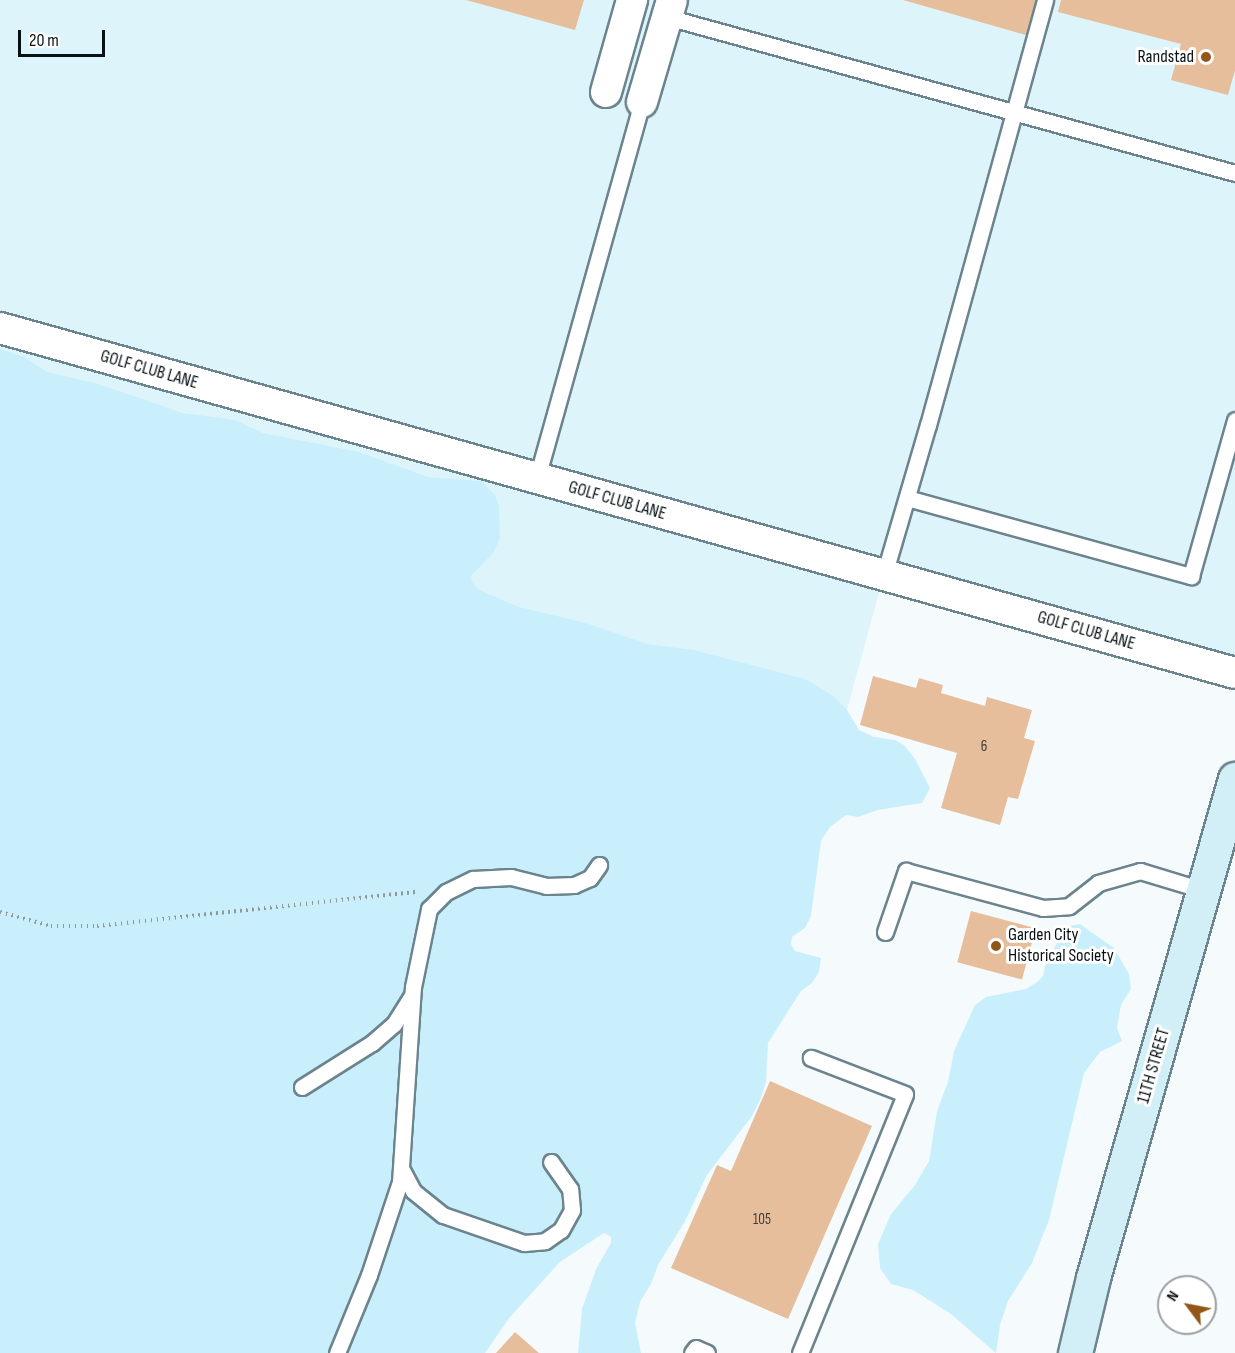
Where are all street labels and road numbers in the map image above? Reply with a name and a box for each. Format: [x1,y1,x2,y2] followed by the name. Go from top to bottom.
[98,346,200,394] street label: GOLF CLUB LANE
[566,477,668,525] street label: GOLF CLUB LANE
[1035,607,1137,655] street label: GOLF CLUB LANE
[1133,1026,1175,1106] street label: 11TH STREET

